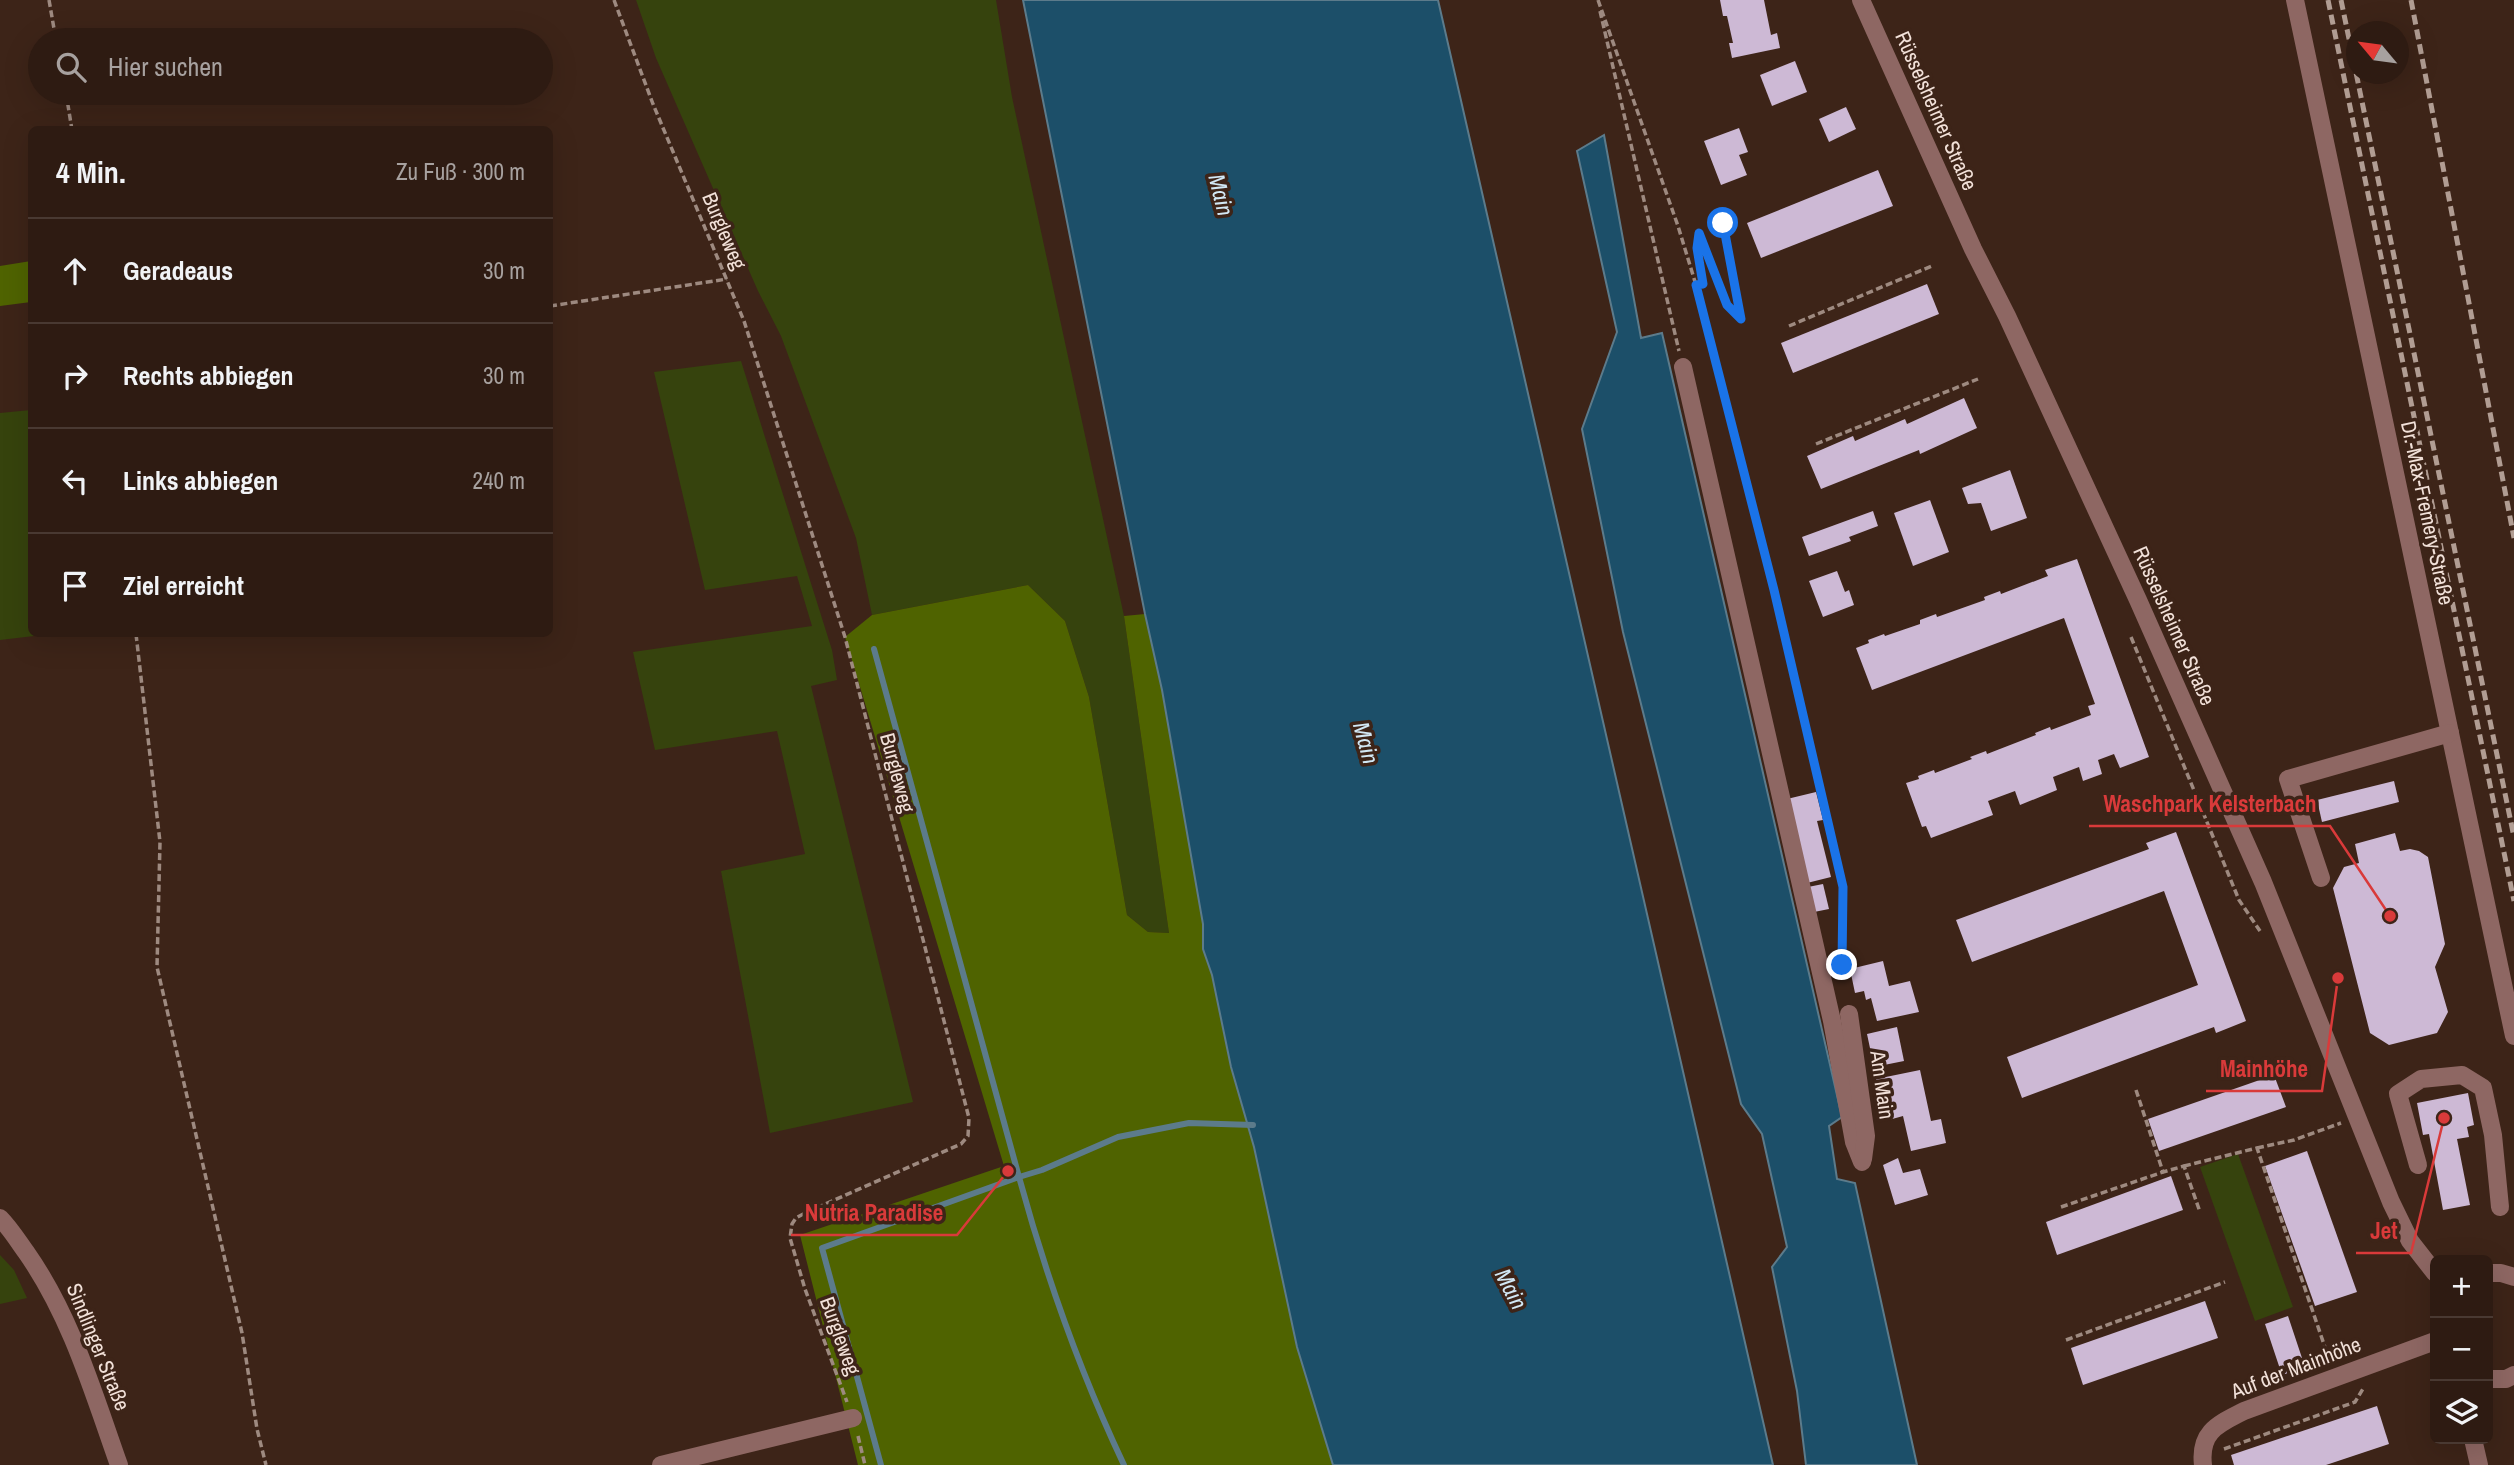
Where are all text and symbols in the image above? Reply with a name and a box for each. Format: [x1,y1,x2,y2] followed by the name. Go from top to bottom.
[2346,21,2409,84] north arrow
[1888,27,1985,195] street label: Rüsselsheimer Straße
[28,28,553,105] search box
[52,48,90,86] icon: search
[108,49,223,84] text: Hier suchen
[56,152,126,192] text: 4 Min.
[396,156,525,187] text: Zu Fuß · 300 m
[1201,171,1242,219] water label: Main
[695,188,754,274] street label: Burgleweg
[1707,207,1738,238] route start
[56,252,94,290] icon: ahead
[123,253,233,288] text: Geradeaus
[483,255,525,286] text: 30 m
[56,357,94,395] icon: right
[123,358,294,393] text: Rechts abbiegen
[483,360,525,391] text: 30 m
[2394,418,2461,608] street label: Dr.-Max-Fremery-Straße
[56,462,94,500] icon: left
[123,463,278,498] text: Links abbiegen
[473,465,525,496] text: 240 m
[2126,542,2223,710] street label: Rüsselsheimer Straße
[56,567,94,605] icon: arrive
[123,568,244,603] text: Ziel erreicht
[1346,719,1387,767] water label: Main
[873,730,922,816] street label: Burgleweg
[2089,782,2330,826] callout: Waschpark Kelsterbach
[2103,788,2317,819] text: Waschpark Kelsterbach
[1826,949,1857,980] route end
[2206,1047,2322,1091] callout: Mainhöhe
[1863,1048,1902,1121] street label: Am Main
[2220,1053,2308,1084] text: Mainhöhe
[791,1191,957,1235] callout: Nutria Paradise
[805,1197,943,1228] text: Nutria Paradise
[2356,1209,2411,1253] callout: Jet
[2370,1215,2398,1246] text: Jet
[2430,1255,2493,1444] map controls
[2430,1255,2493,1318] button: +
[1488,1263,1535,1314] water label: Main
[60,1279,137,1415] street label: Sindlinger Straße
[813,1293,868,1379] street label: Burgleweg
[2430,1318,2493,1381] button: −
[2226,1329,2365,1406] street label: Auf der Mainhöhe
[2430,1381,2493,1444] button: layers

